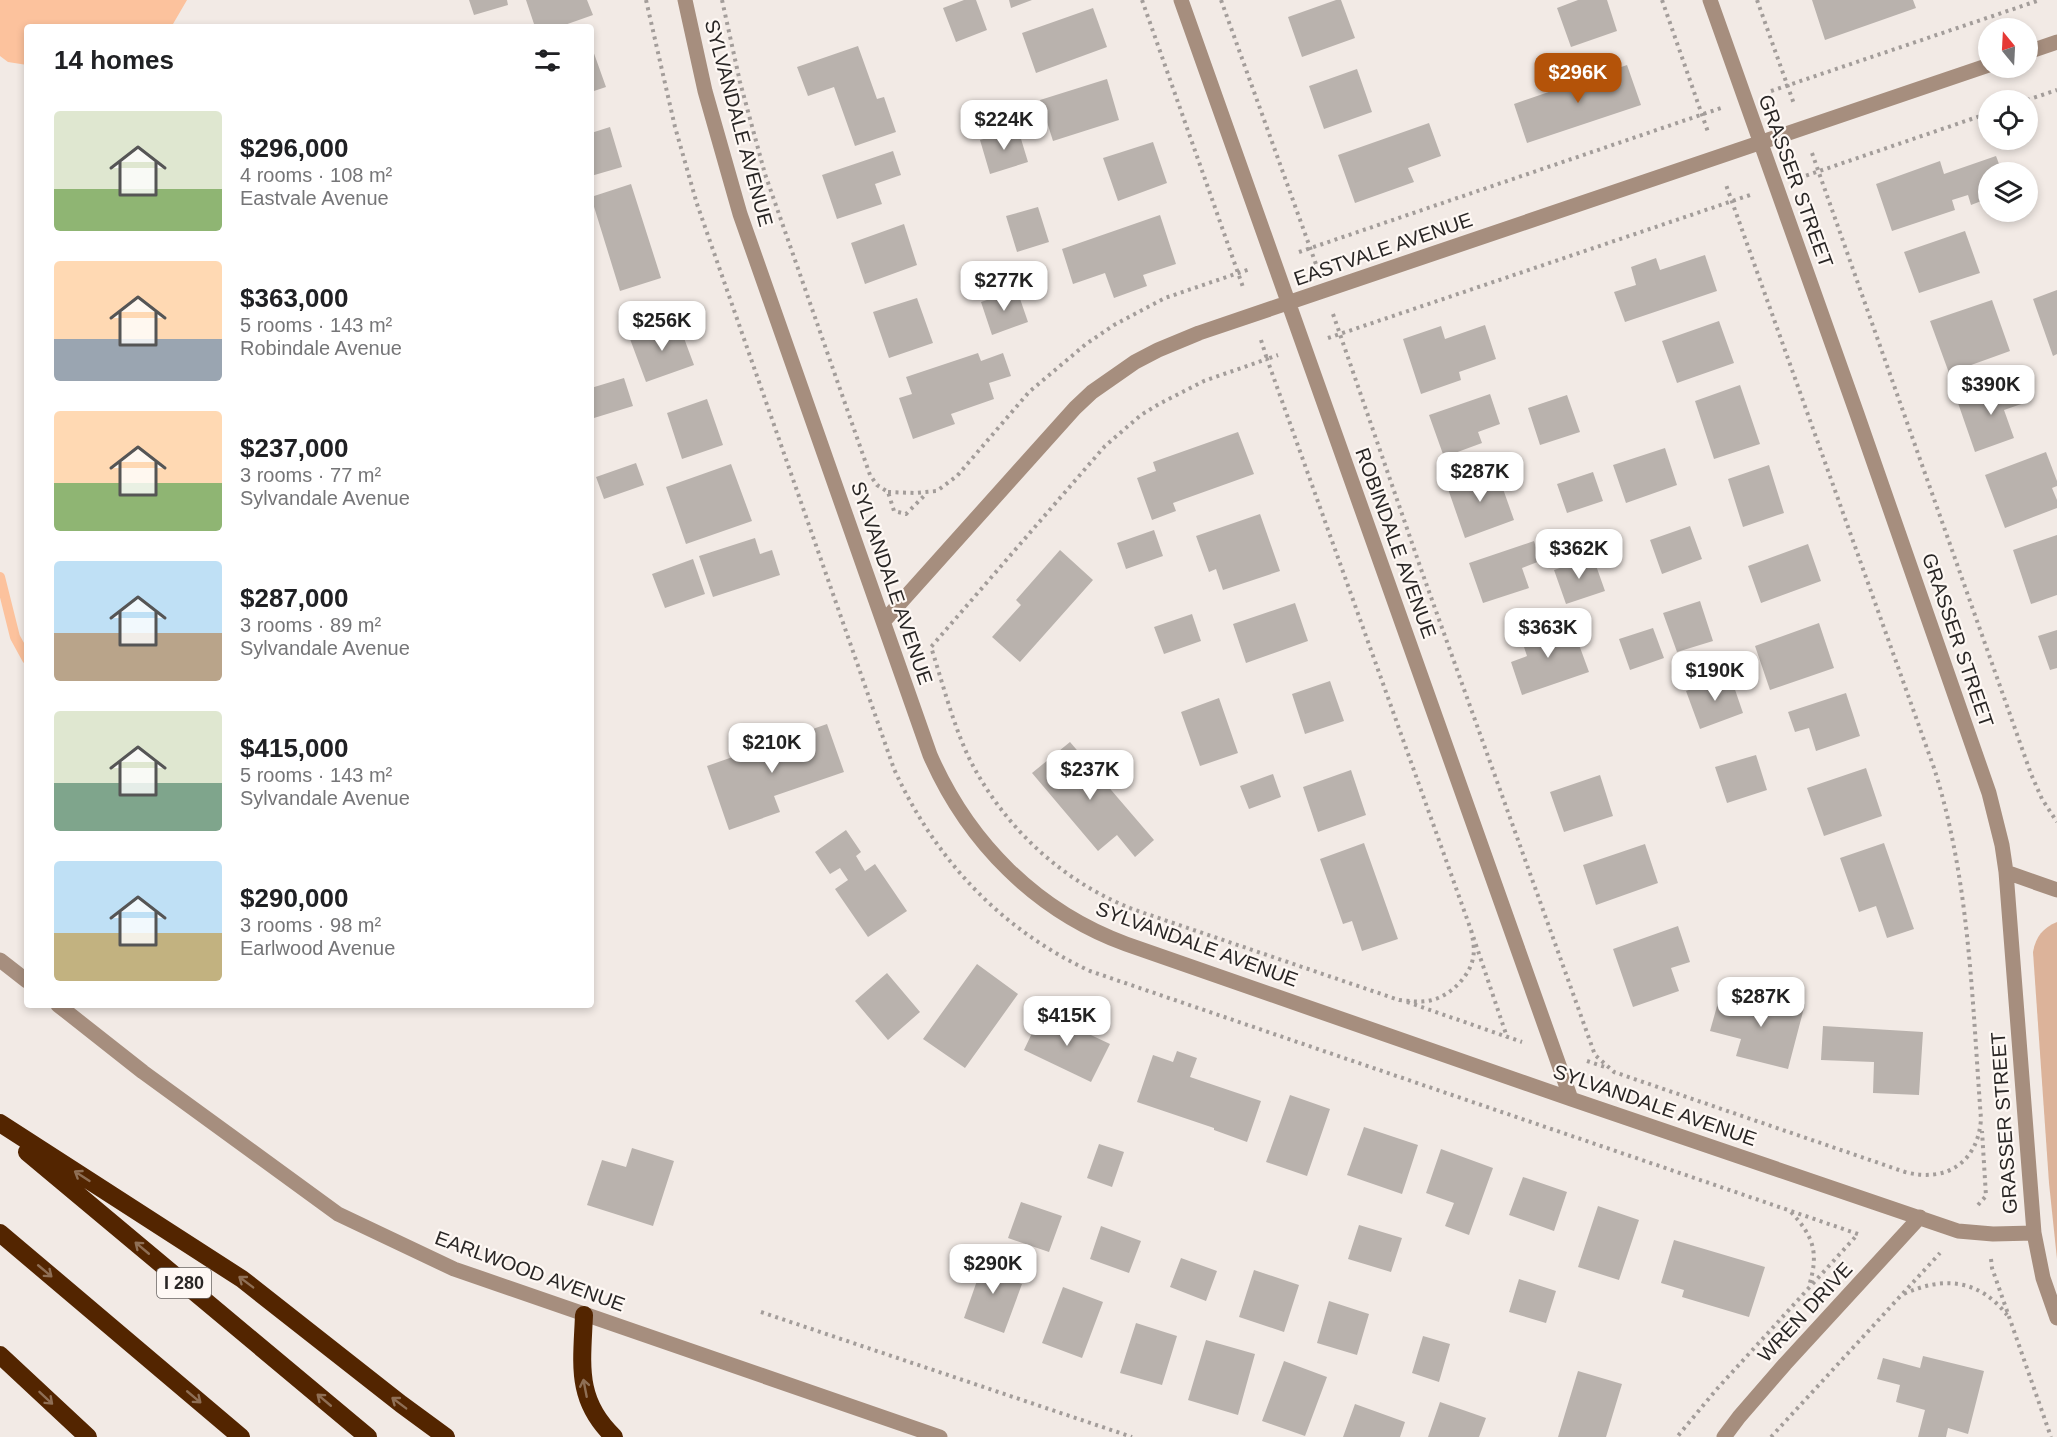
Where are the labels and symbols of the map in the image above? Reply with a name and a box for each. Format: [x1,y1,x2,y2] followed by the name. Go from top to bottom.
[701,17,777,229] street label: SYLVANDALE AVENUE
[1978,18,2038,78] north arrow
[1536,53,1620,104] pin: $296K
[1754,92,1838,270] street label: GRASSER STREET
[962,100,1046,151] pin: $224K
[1291,208,1475,290] street label: EASTVALE AVENUE
[962,261,1046,312] pin: $277K
[620,301,704,352] pin: $256K
[1949,365,2033,416] pin: $390K
[1351,445,1441,641] street label: ROBINDALE AVENUE
[1438,452,1522,503] pin: $287K
[847,479,937,687] street label: SYLVANDALE AVENUE
[1537,529,1621,580] pin: $362K
[1918,550,1998,730] street label: GRASSER STREET
[1506,608,1590,659] pin: $363K
[1673,651,1757,702] pin: $190K
[730,723,814,774] pin: $210K
[1048,750,1132,801] pin: $237K
[1093,897,1301,991] street label: SYLVANDALE AVENUE
[1719,977,1803,1028] pin: $287K
[1025,996,1109,1047] pin: $415K
[1987,1031,2021,1215] street label: GRASSER STREET
[1551,1060,1759,1150] street label: SYLVANDALE AVENUE
[74,1170,91,1182] one-way arrow
[432,1226,628,1316] street label: EARLWOOD AVENUE
[134,1241,150,1254] one-way arrow
[951,1244,1035,1295] pin: $290K
[1753,1258,1857,1366] street label: WREN DRIVE
[37,1264,52,1278] one-way arrow
[157,1268,211,1298] road number: I 280
[238,1276,254,1289] one-way arrow
[579,1379,590,1398] one-way arrow
[186,1390,201,1404] one-way arrow
[39,1391,54,1405] one-way arrow
[316,1393,332,1406] one-way arrow
[391,1396,407,1409] one-way arrow

